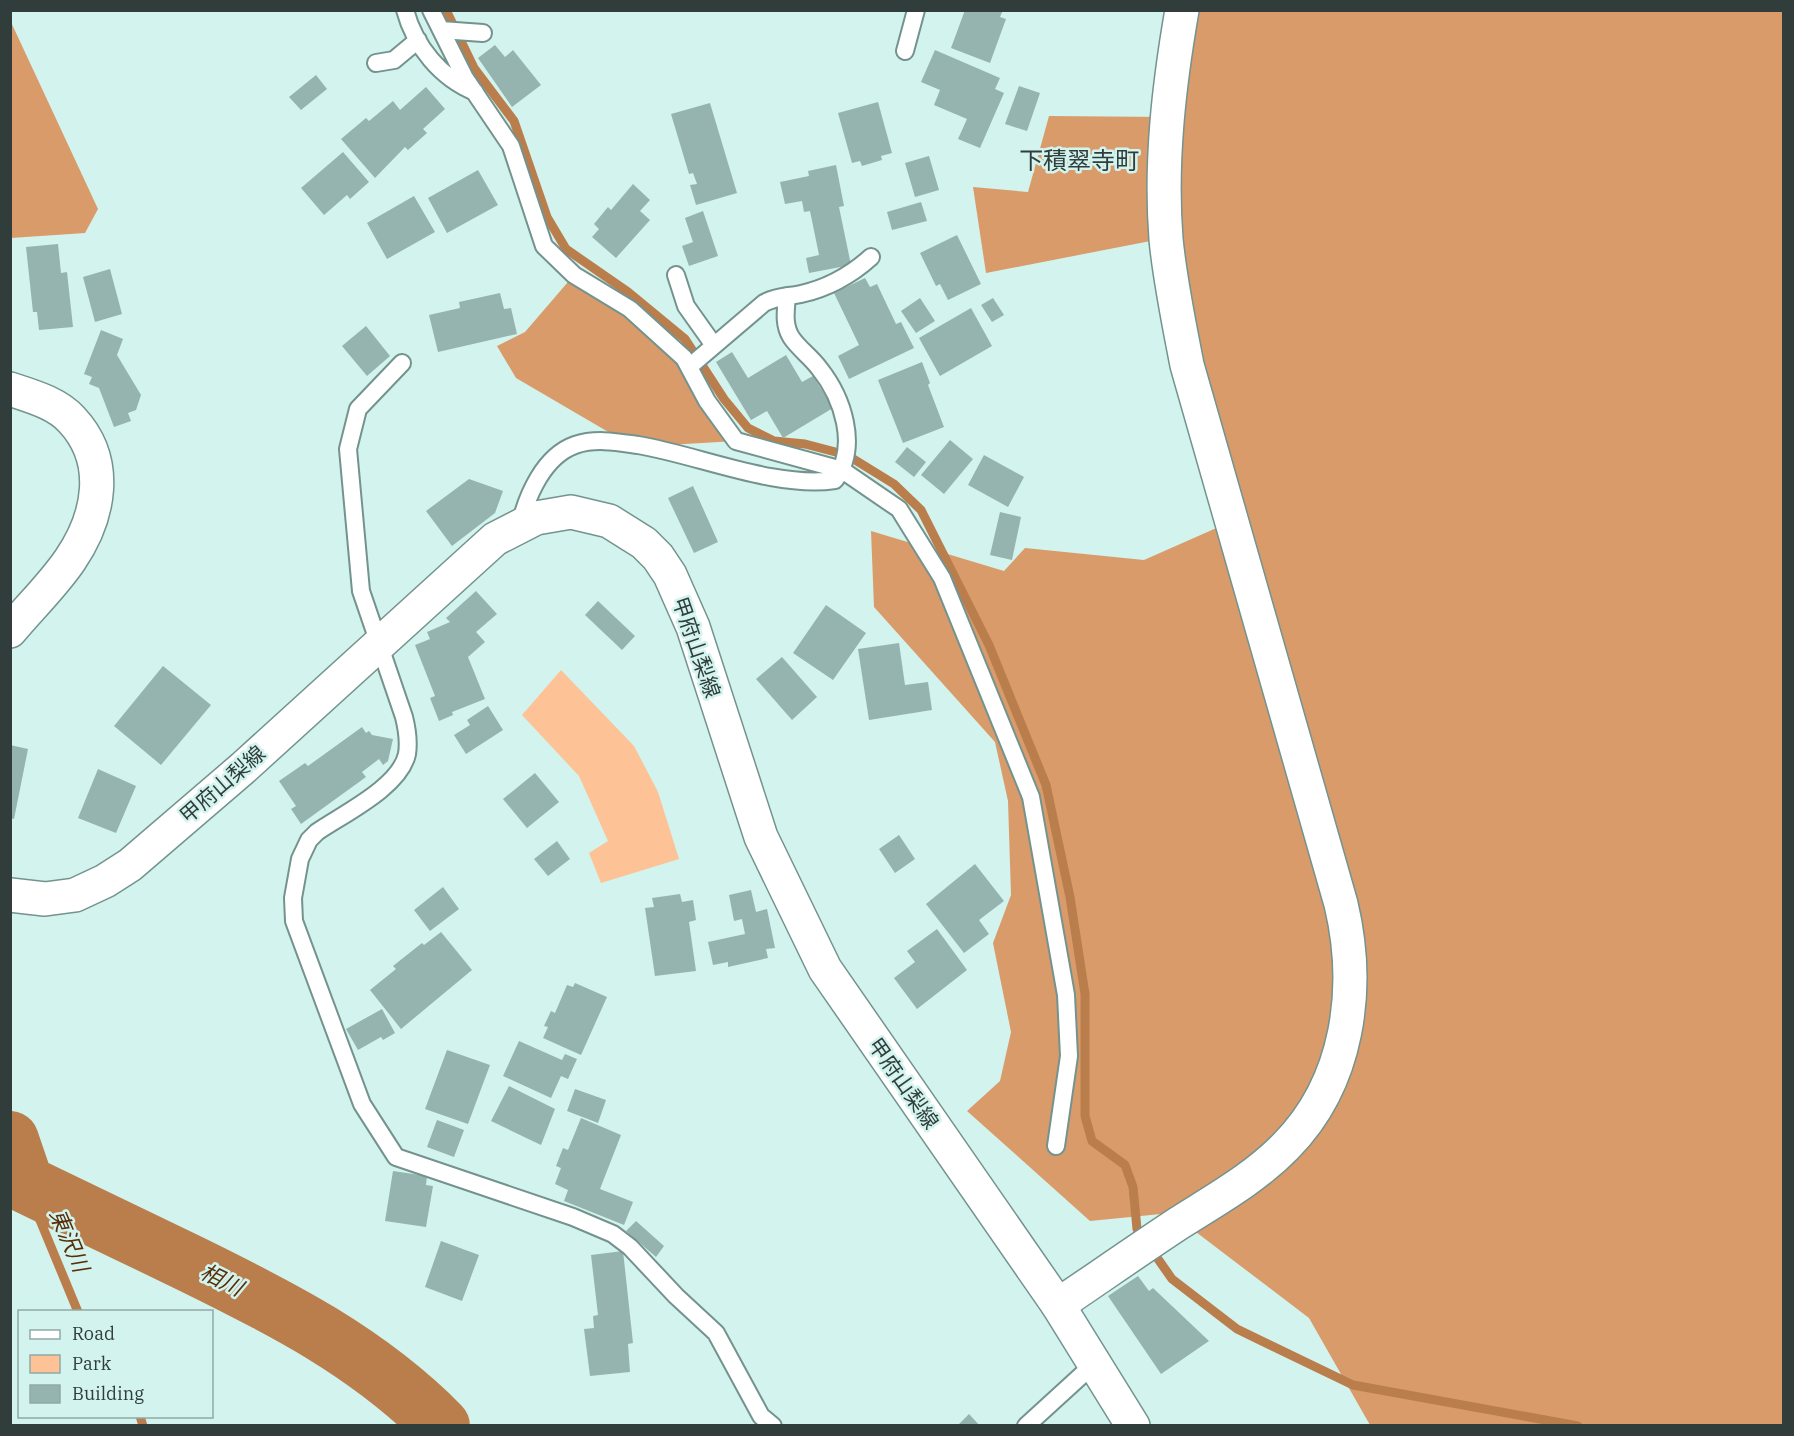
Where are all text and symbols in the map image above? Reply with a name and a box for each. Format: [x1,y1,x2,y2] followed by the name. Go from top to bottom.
[1019,144,1139,176] district label: 下積翠寺町
[667,593,727,701] street label: 甲府山梨線
[173,739,271,829] street label: 甲府山梨線
[862,1032,946,1134] street label: 甲府山梨線
[44,1204,97,1278] water label: 東沢川
[196,1256,250,1303] water label: 相川
[18,1310,213,1418] legend
[72,1322,115,1345] text: Road
[72,1352,112,1375] text: Park
[72,1382,144,1405] text: Building

